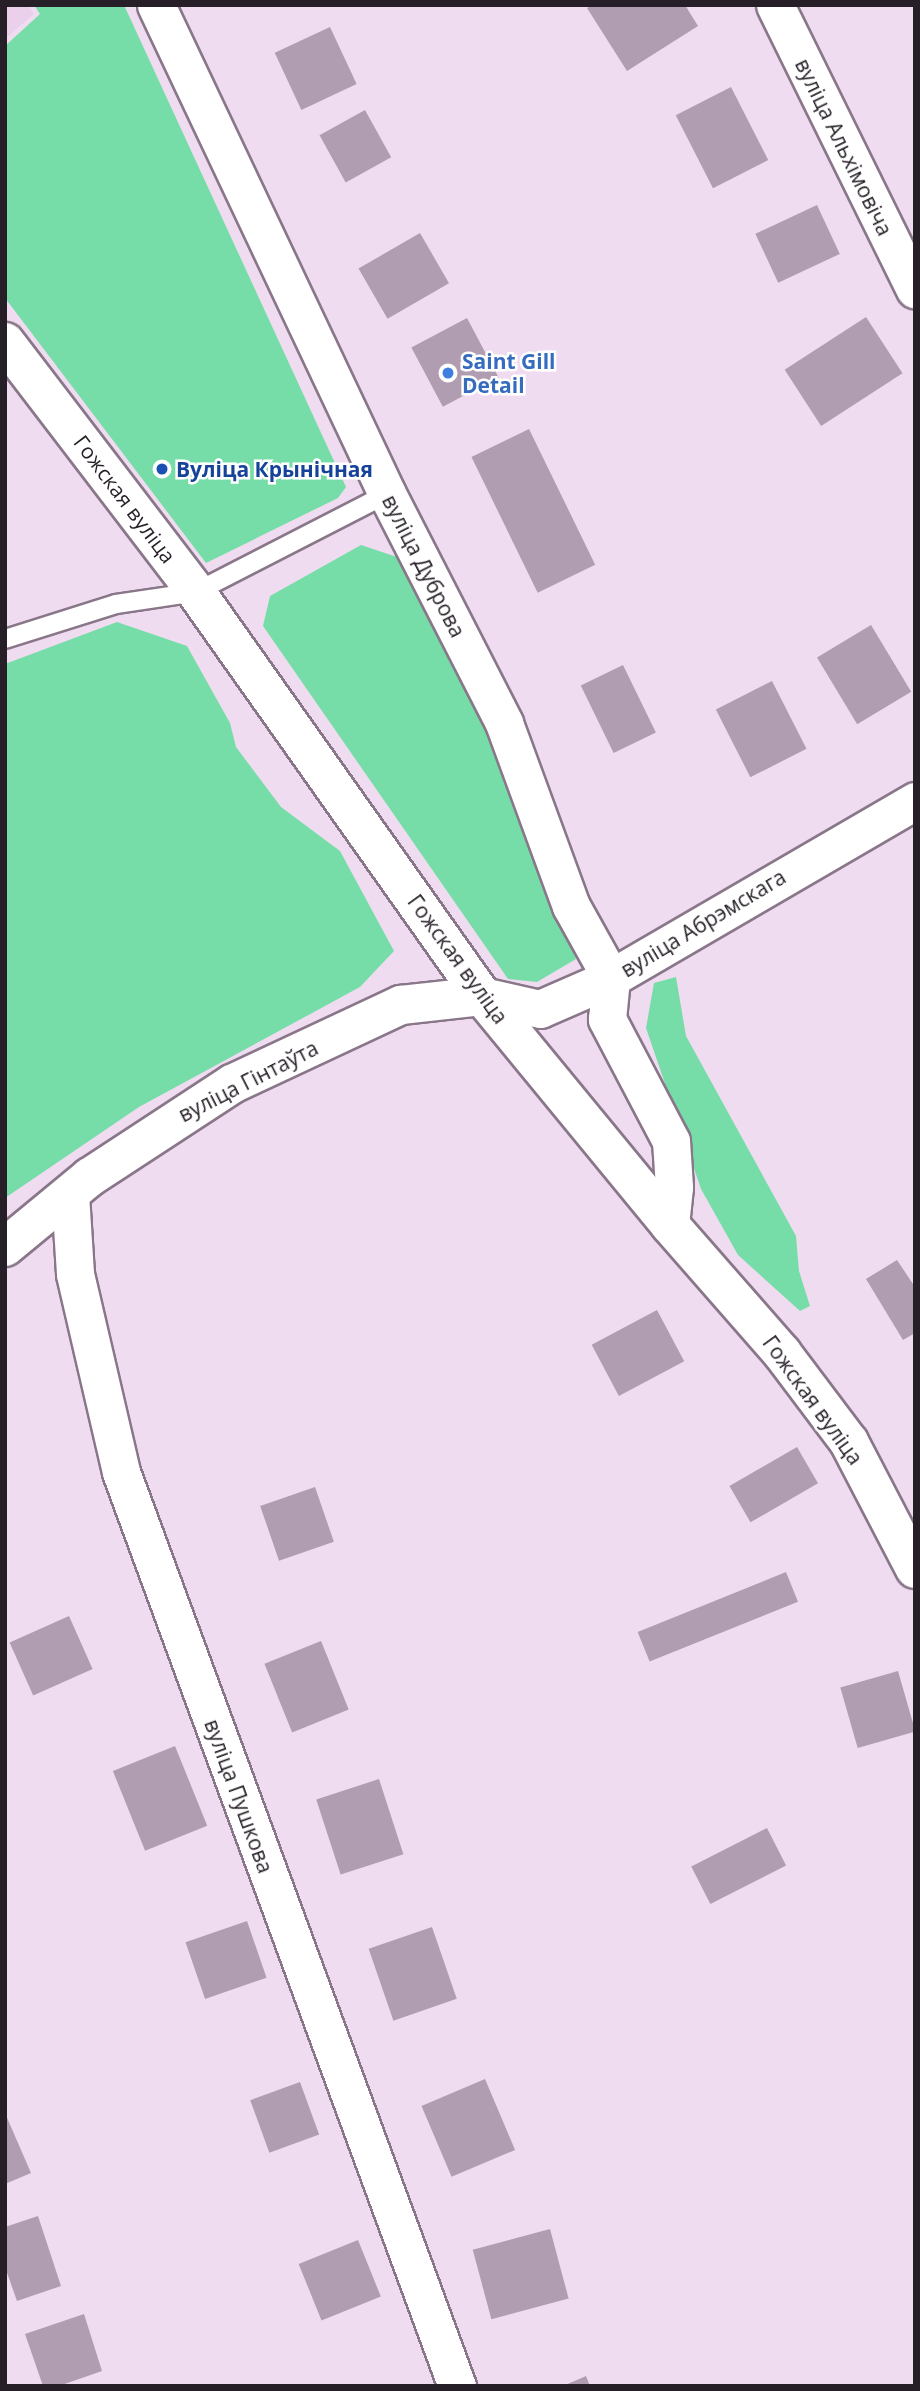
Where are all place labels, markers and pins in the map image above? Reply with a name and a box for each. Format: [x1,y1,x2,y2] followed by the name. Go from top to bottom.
[462,348,555,398] place label: Saint Gill Detail
[440,365,456,381] marker: Saint Gill Detail
[176,456,373,482] place label: Вуліца Крынічная
[154,461,170,477] marker: Вуліца Крынічная

